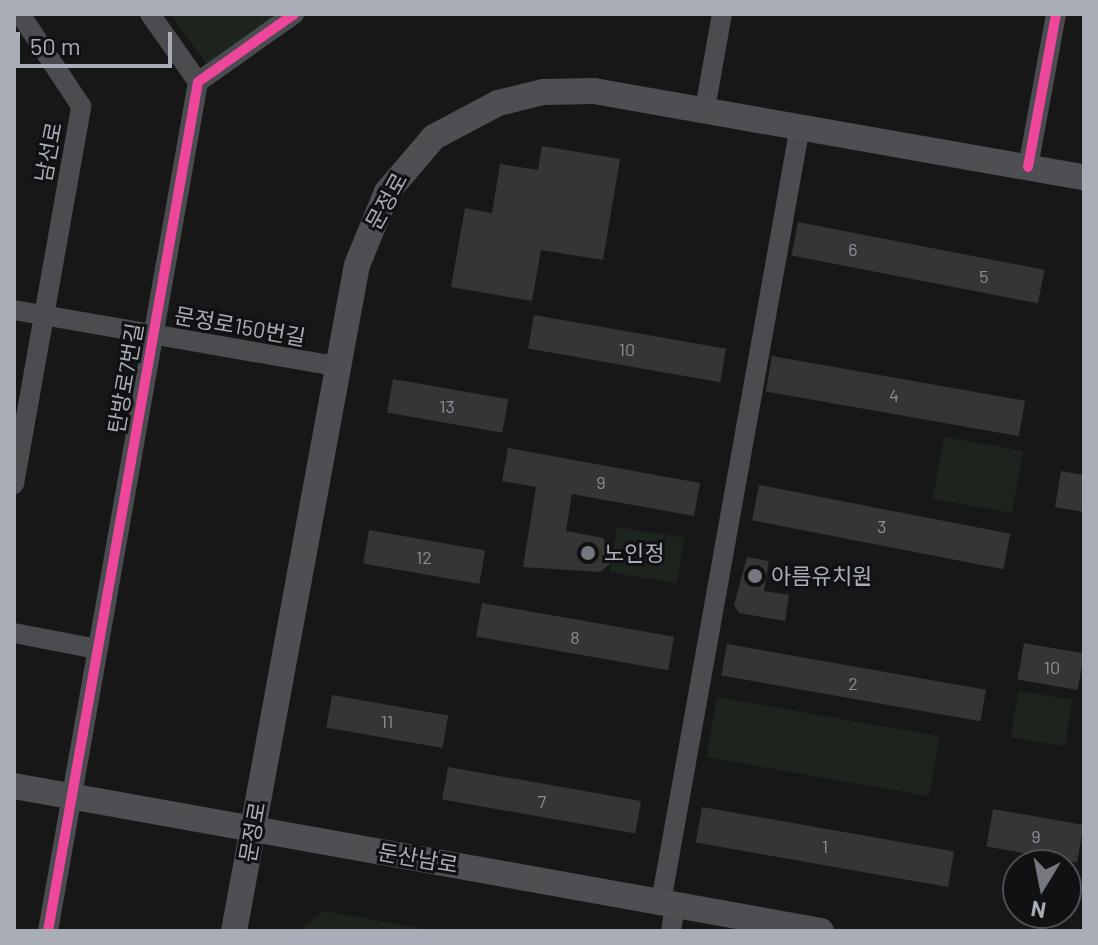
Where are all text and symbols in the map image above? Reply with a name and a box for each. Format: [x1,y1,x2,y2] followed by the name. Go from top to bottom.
[20,16,176,66] scale bar
[30,31,81,60] text: 50 m
[29,120,67,184] street label: 남선로
[360,168,412,234] street label: 문정로
[848,238,858,260] house number: 6
[979,265,989,287] house number: 5
[172,301,308,351] street label: 문정로150번길
[102,321,148,435] street label: 탄방로7번길
[619,338,635,360] house number: 10
[889,384,899,406] house number: 4
[439,395,455,417] house number: 13
[596,471,606,493] house number: 9
[877,515,887,537] house number: 3
[604,540,665,566] place label: 노인정
[579,544,597,562] marker: 노인정
[416,546,432,568] house number: 12
[771,563,872,589] place label: 아름유치원
[746,567,764,585] marker: 아름유치원
[570,626,580,648] house number: 8
[1044,656,1060,678] house number: 10
[848,672,858,694] house number: 2
[381,710,393,732] house number: 11
[538,790,546,812] house number: 7
[234,800,270,864] street label: 문정로
[1031,825,1041,847] house number: 9
[822,835,828,857] house number: 1
[376,838,460,878] street label: 둔산남로
[1002,849,1082,929] north arrow
[1029,897,1048,925] text: N

